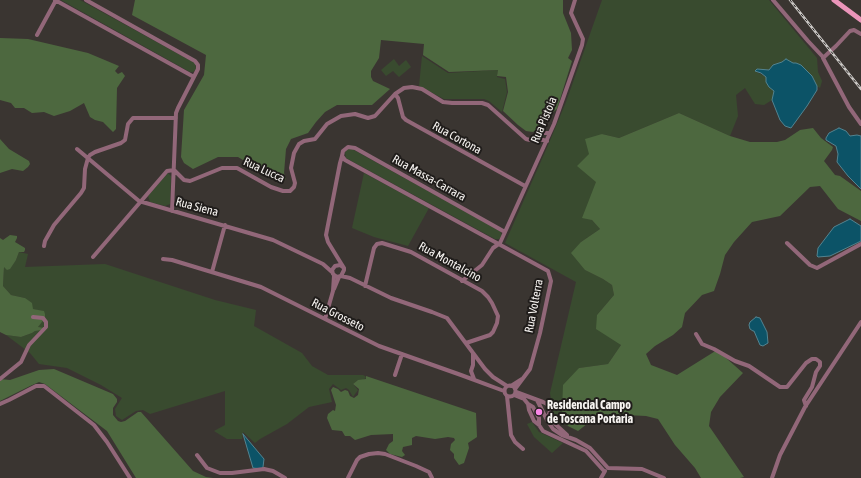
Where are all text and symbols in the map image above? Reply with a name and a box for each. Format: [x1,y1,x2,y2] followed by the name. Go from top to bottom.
[528,95,560,145] street label: Rua Pistoia
[430,119,484,157] street label: Rua Cortona
[390,152,468,204] street label: Rua Massa-Carrara
[241,154,287,186] street label: Rua Lucca
[174,194,220,220] street label: Rua Siena
[416,239,484,285] street label: Rua Montalcino
[522,278,546,334] street label: Rua Volterra
[309,296,367,334] street label: Rua Grosseto
[547,398,633,426] place label: Residencial Campo de Toscana Portaria
[534,407,544,417] marker: Residencial Campo de Toscana Portaria

